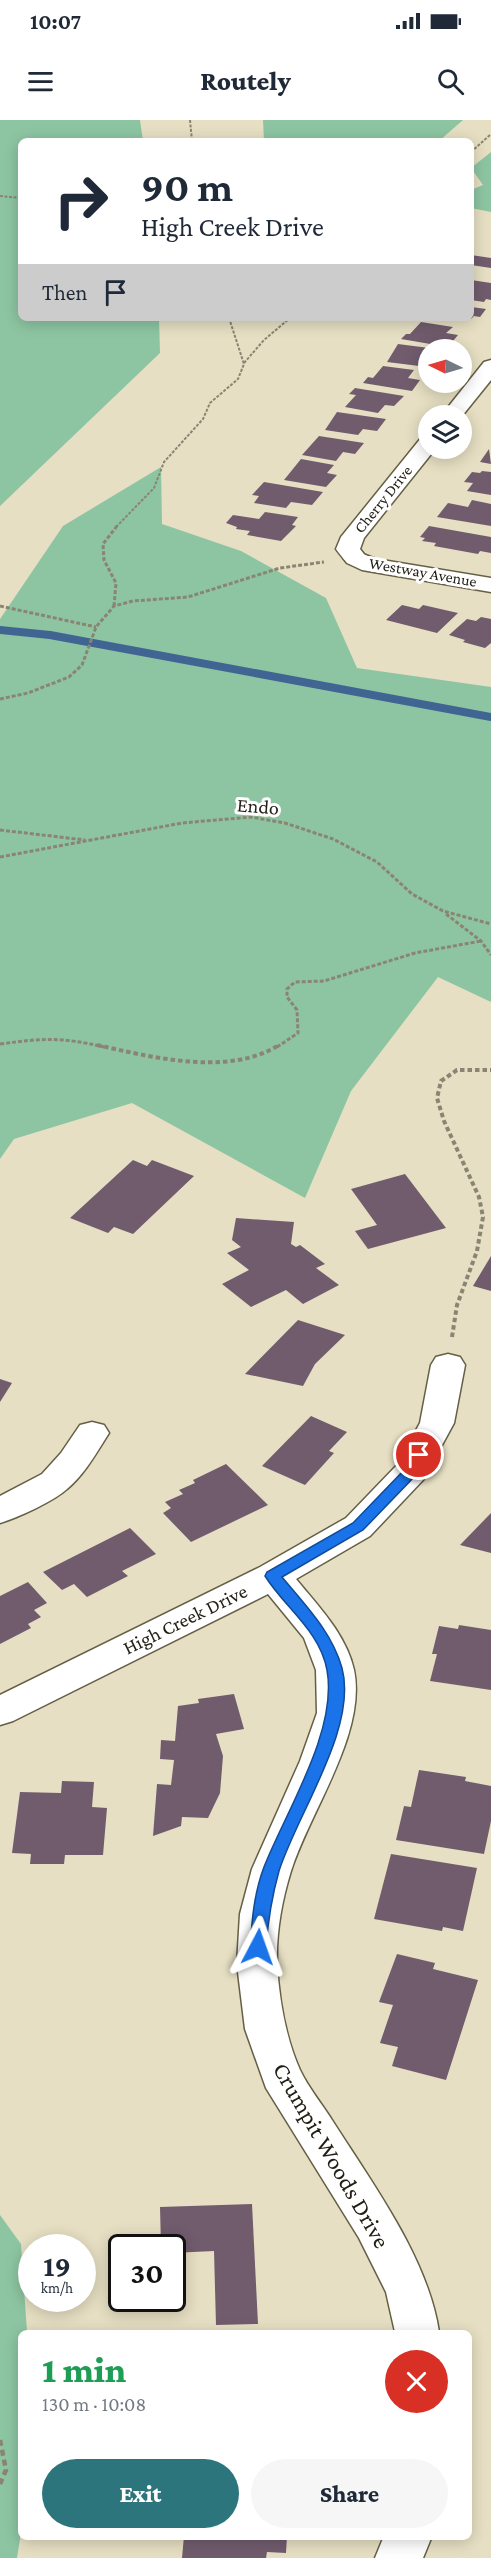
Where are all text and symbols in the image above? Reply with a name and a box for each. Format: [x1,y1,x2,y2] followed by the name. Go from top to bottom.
[30,9,81,34] text: 10:07
[24,65,57,98] icon: menu
[434,65,467,98] icon: search
[200,66,291,96] text: Routely
[42,162,120,240] icon: right
[141,163,233,210] text: 90 m
[141,212,324,242] text: High Creek Drive
[99,276,132,309] icon: arrive
[42,280,87,305] text: Then
[418,339,472,393] north arrow
[418,339,472,459] map controls
[418,405,472,459] button: layers
[351,462,416,537] street label: Cherry Drive
[368,554,478,591] street label: Westway Avenue
[236,793,280,819] street label: Endo
[393,1429,444,1480] pin
[402,1438,435,1471] icon: arrive
[119,1579,251,1659] street label: High Creek Drive
[226,1915,290,1979] position arrow
[268,2057,396,2253] street label: Crumpit Woods Drive
[108,2234,186,2312] speed limit sign: 30
[43,2249,71,2282] text: 19
[41,2280,73,2296] text: km/h
[42,2350,126,2390] text: 1 min
[385,2350,448,2413] button: close
[42,2393,146,2415] text: 130 m · 10:08
[42,2459,239,2528] button: Exit
[251,2459,448,2528] button: Share

